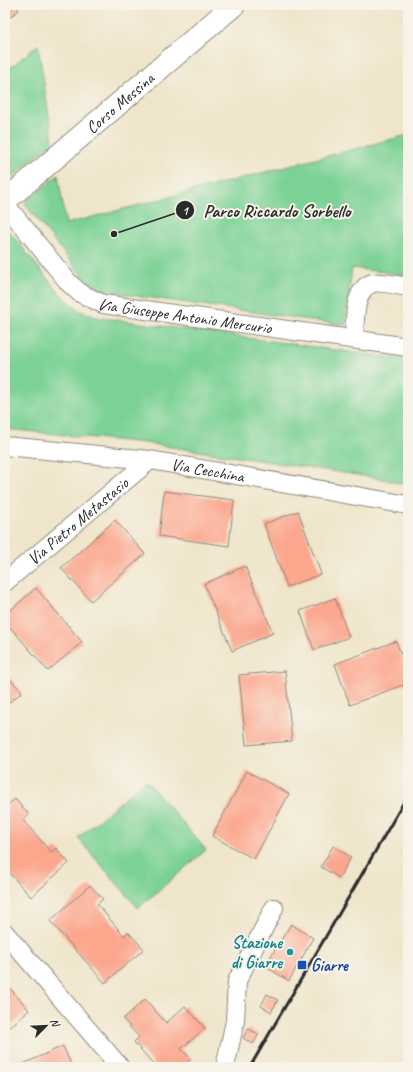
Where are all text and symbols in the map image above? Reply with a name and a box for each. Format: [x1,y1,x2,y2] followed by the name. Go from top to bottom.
[82,67,159,138] street label: Corso Messina
[175,195,358,225] callout: Parco Riccardo Sorbello
[204,200,352,222] text: Parco Riccardo Sorbello
[182,203,189,219] text: 1
[94,293,274,339] street label: Via Giuseppe Antonio Mercurio
[169,454,247,487] street label: Via Cecchina
[23,472,133,570] street label: Via Pietro Metastasio
[231,932,284,973] place label: Stazione di Giarre
[285,947,295,957] marker: Stazione di Giarre
[311,955,349,976] place label: Giarre
[296,959,308,971] marker: Giarre
[26,1006,66,1046] north arrow
[47,1016,64,1030] text: N

